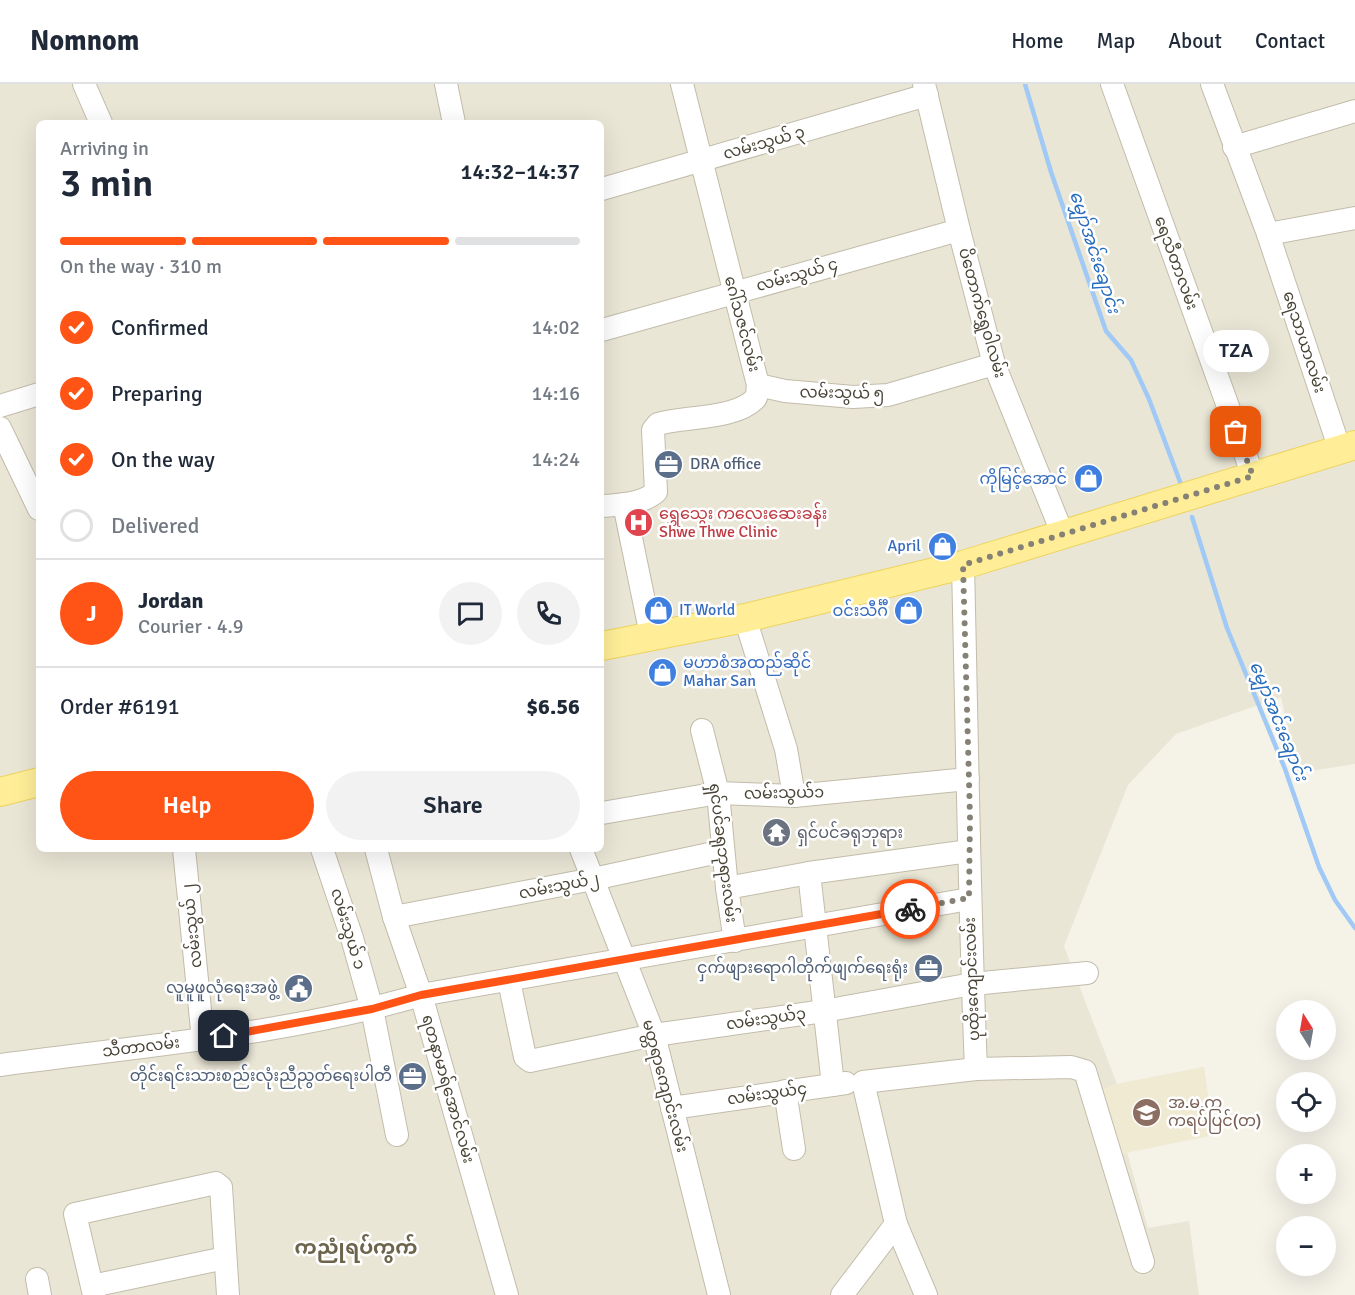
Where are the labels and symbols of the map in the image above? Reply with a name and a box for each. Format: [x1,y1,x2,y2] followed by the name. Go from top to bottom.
[720,120,808,167] street label: လမ်းသွယ် ၃
[1061,187,1128,319] water label: မျှော်အင်းချောင်း
[1147,213,1204,314] street label: ရေသီတာလမ်း
[951,245,1012,381] street label: ပိတောက်ရွှေဝါလမ်း
[753,252,841,299] street label: လမ်းသွယ် ၄
[720,273,766,374] street label: ဂေါ်သဇင်လမ်း
[1275,288,1332,396] street label: ရေသာယာလမ်း
[1203,330,1269,372] callout: TZA
[799,380,885,407] street label: လမ်းသွယ် ၅
[1210,406,1261,457] pin
[653,448,685,480] office icon: DRA office
[690,454,761,474] place label: DRA office
[1072,463,1104,495] shop icon: ကိုမြင့်အောင်
[979,467,1067,493] place label: ကိုမြင့်အောင်
[659,502,827,542] place label: ရွှေသွေး ကလေးဆေးခန်း Shwe Thwe Clinic
[622,507,654,539] hospital icon: ရွှေသွေး ကလေးဆေးခန်း Shwe Thwe Clinic
[926,530,958,562] shop icon: April
[888,536,921,556] place label: April
[642,594,674,626] shop icon: IT World
[893,595,925,627] shop icon: ဝင်းသီင်္ဂီ
[833,599,888,621] place label: ဝင်းသီင်္ဂီ
[679,600,735,620] place label: IT World
[683,651,811,691] place label: မဟာစံအထည်ဆိုင် Mahar San
[646,656,678,688] shop icon: မဟာစံအထည်ဆိုင် Mahar San
[1241,657,1316,787] water label: မျှော်အင်းချောင်း
[744,780,824,807] street label: လမ်းသွယ်၁
[701,782,743,924] street label: ရှင်ပင်ခရုဘုရားလမ်း
[760,817,792,849] temple icon: ရှင်ပင်ခရုဘုရား
[797,821,903,847] place label: ရှင်ပင်ခရုဘုရား
[517,866,601,907] street label: လမ်းသွယ်၂
[880,879,940,939] courier
[176,882,209,969] street label: လမ်းသွယ် ၂
[323,885,372,973] street label: လမ်းသွယ် ၁
[958,917,988,1041] street label: ပုထိုးကျောင်းလမ်း
[913,952,945,984] office icon: ငှက်ဖျားရောဂါတိုက်ဖျက်ရေးရုံး
[697,956,908,982] place label: ငှက်ဖျားရောဂါတိုက်ဖျက်ရေးရုံး
[283,972,315,1004] public building icon: လူမူဖူလုံရေးအဖွဲ့
[166,978,281,1002] place label: လူမူဖူလုံရေးအဖွဲ့
[1276,1000,1336,1060] north arrow
[725,1002,808,1037] street label: လမ်းသွယ်၃
[198,1010,249,1061] pin
[414,1012,481,1166] street label: ရတနာမာရ်အောင်လမ်း
[635,1017,694,1155] street label: မတ္တရာကျောင်းလမ်း
[101,1030,181,1062] street label: သီတာလမ်း
[397,1060,429,1092] office icon: တိုင်းရင်းသားစည်းလုံးညီညွတ်ရေးပါတီ
[130,1064,392,1090] place label: တိုင်းရင်းသားစည်းလုံးညီညွတ်ရေးပါတီ
[726,1077,809,1112] street label: လမ်းသွယ်၄
[1168,1093,1261,1134] place label: အ.မ.က ကရပ်ပြင်(တ)
[1131,1096,1163,1128] school or university icon: အ.မ.က ကရပ်ပြင်(တ)
[294,1234,418,1263] district label: ကညုံရပ်ကွက်

